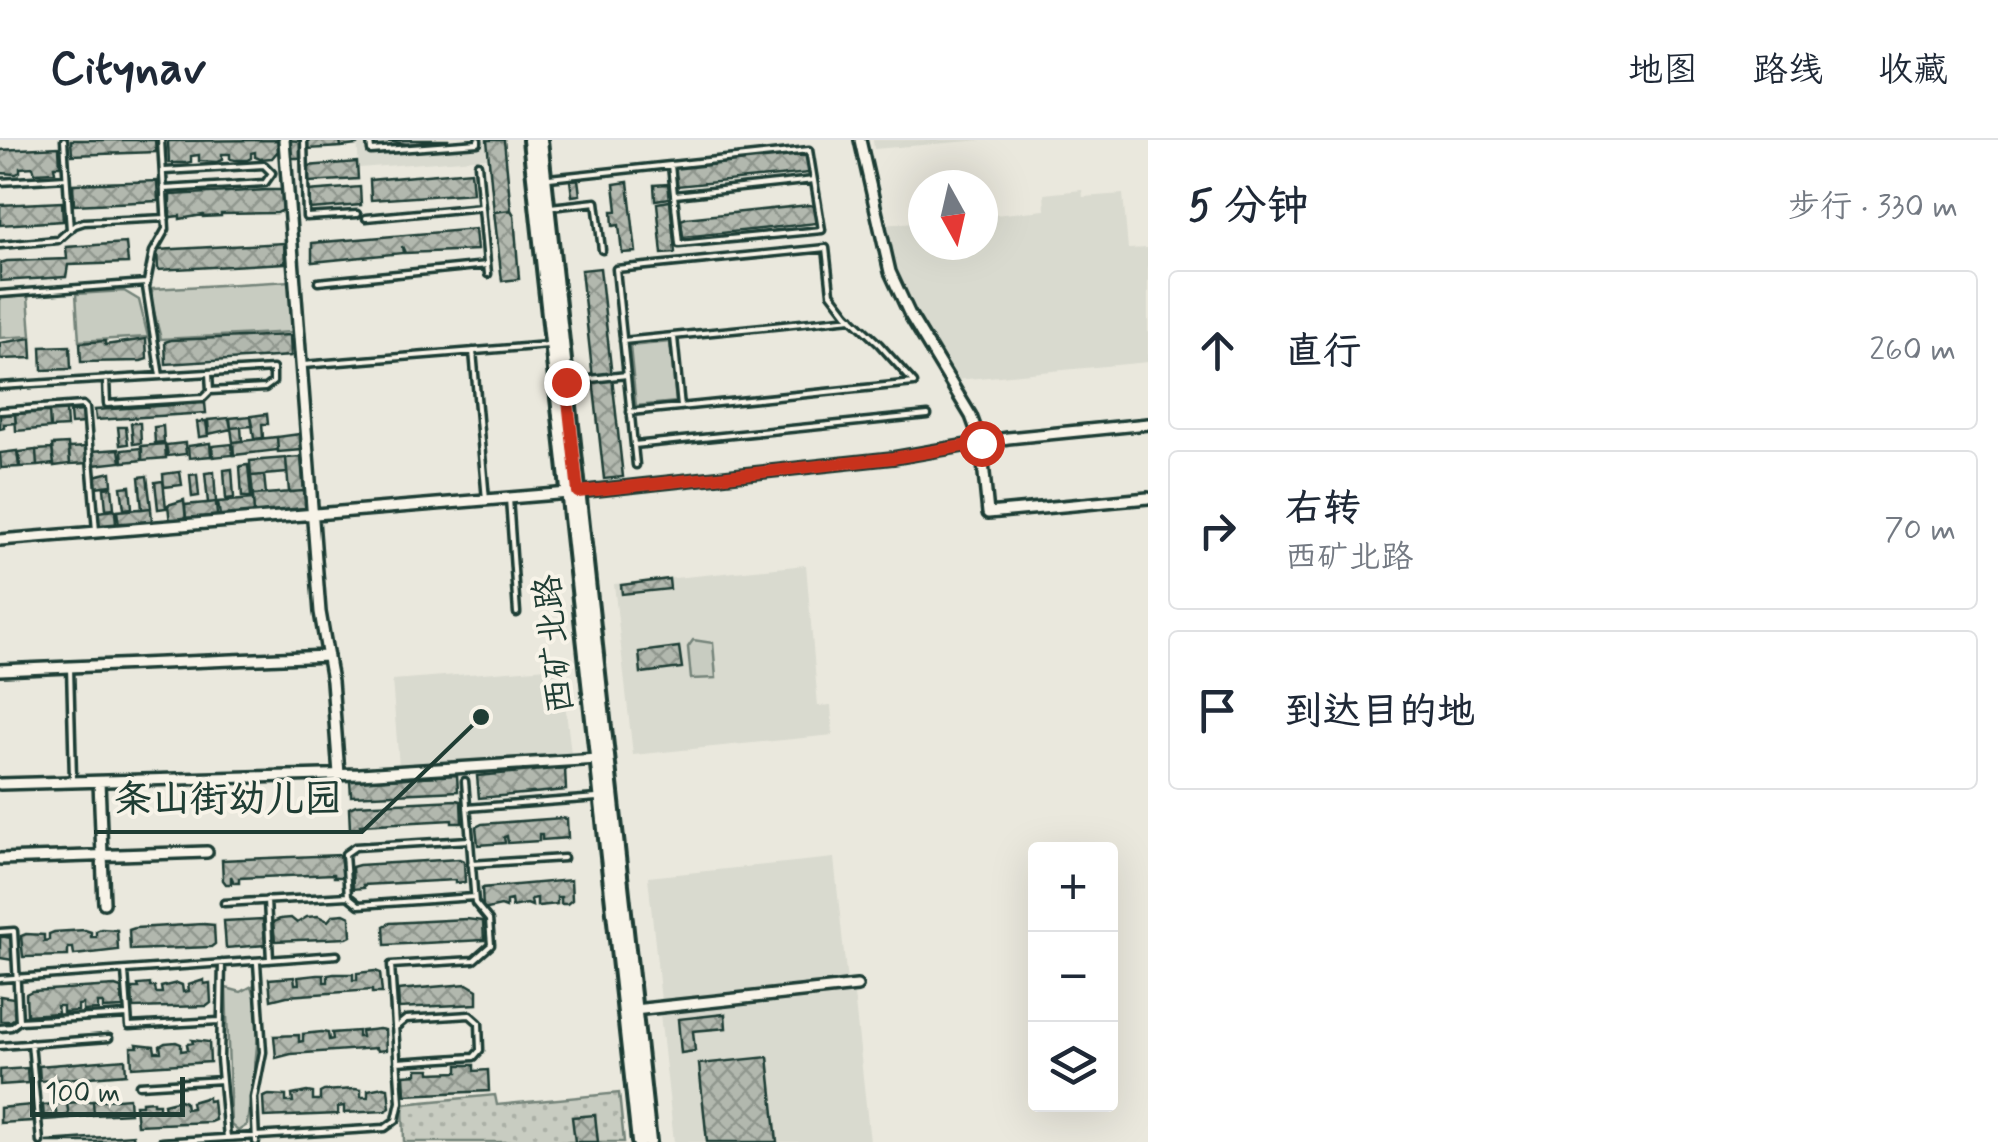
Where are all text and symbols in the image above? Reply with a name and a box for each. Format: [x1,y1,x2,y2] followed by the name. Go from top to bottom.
[50,38,206,101] text: Citynav
[1628,48,1698,94] text: 地图
[1753,48,1823,94] text: 路线
[1878,48,1948,94] text: 收藏
[908,170,998,260] north arrow
[1188,180,1309,235] text: 5 分钟
[1788,186,1958,228] text: 步行 · 330 m
[1190,323,1245,378] icon: ahead
[1285,328,1361,377] text: 直行
[1869,329,1956,371] text: 260 m
[544,360,590,406] route end
[959,421,1005,467] route start
[1285,485,1361,534] text: 右转
[1190,503,1245,558] icon: right
[1884,509,1956,551] text: 70 m
[1285,537,1413,579] text: 西矿北路
[525,572,585,716] street label: 西矿北路
[1190,683,1245,738] icon: arrive
[1285,688,1475,737] text: 到达目的地
[94,764,362,832] callout: 条山街幼儿园
[114,776,342,825] text: 条山街幼儿园
[1028,842,1118,1112] map controls
[1028,842,1118,932] button: +
[1028,932,1118,1022] button: −
[1028,1022,1118,1112] button: layers
[30,1072,185,1116] scale bar
[45,1076,120,1113] text: 100 m

